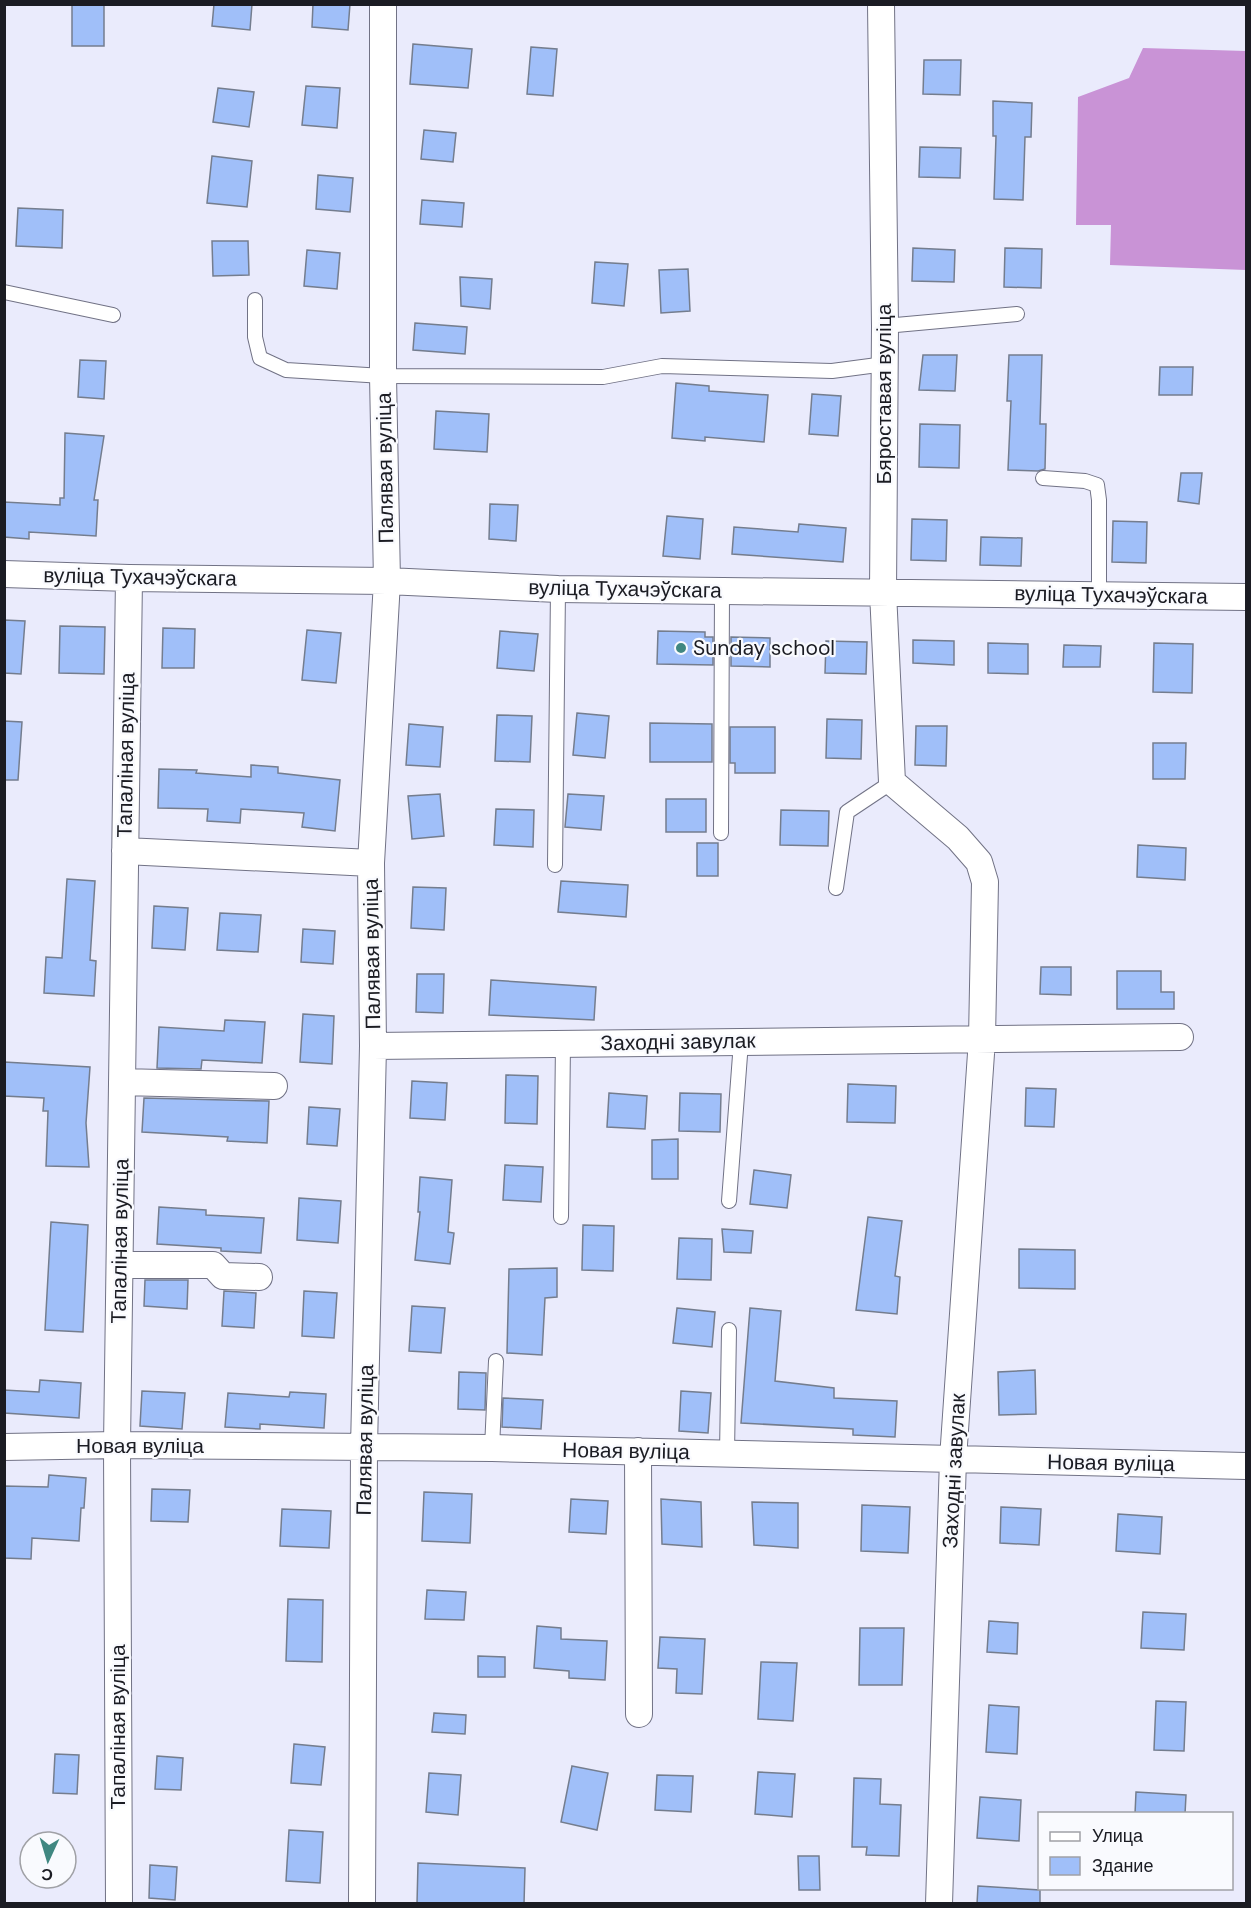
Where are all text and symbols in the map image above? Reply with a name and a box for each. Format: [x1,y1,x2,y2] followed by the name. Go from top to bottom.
[870,303,898,485] street label: Бяроставая вуліца
[370,392,400,544] street label: Палявая вуліца
[43,561,237,593] street label: вуліца Тухачэўскага
[528,573,722,605] street label: вуліца Тухачэўскага
[1014,579,1208,611] street label: вуліца Тухачэўскага
[693,634,835,662] place label: Sunday school
[674,641,688,655] marker: Sunday school
[111,672,141,838] street label: Тапаліная вуліца
[357,878,387,1030] street label: Палявая вуліца
[600,1027,757,1057] street label: Заходні завулак
[105,1158,135,1324] street label: Тапаліная вуліца
[350,1364,380,1516] street label: Палявая вуліца
[936,1392,972,1549] street label: Заходні завулак
[76,1432,204,1460] street label: Новая вуліца
[562,1436,690,1466] street label: Новая вуліца
[1047,1448,1175,1478] street label: Новая вуліца
[104,1644,132,1810] street label: Тапаліная вуліца
[1038,1812,1233,1890] legend
[1092,1824,1144,1848] text: Улица
[18,1830,78,1890] north arrow
[1092,1854,1153,1878] text: Здание
[40,1864,53,1885] text: С

